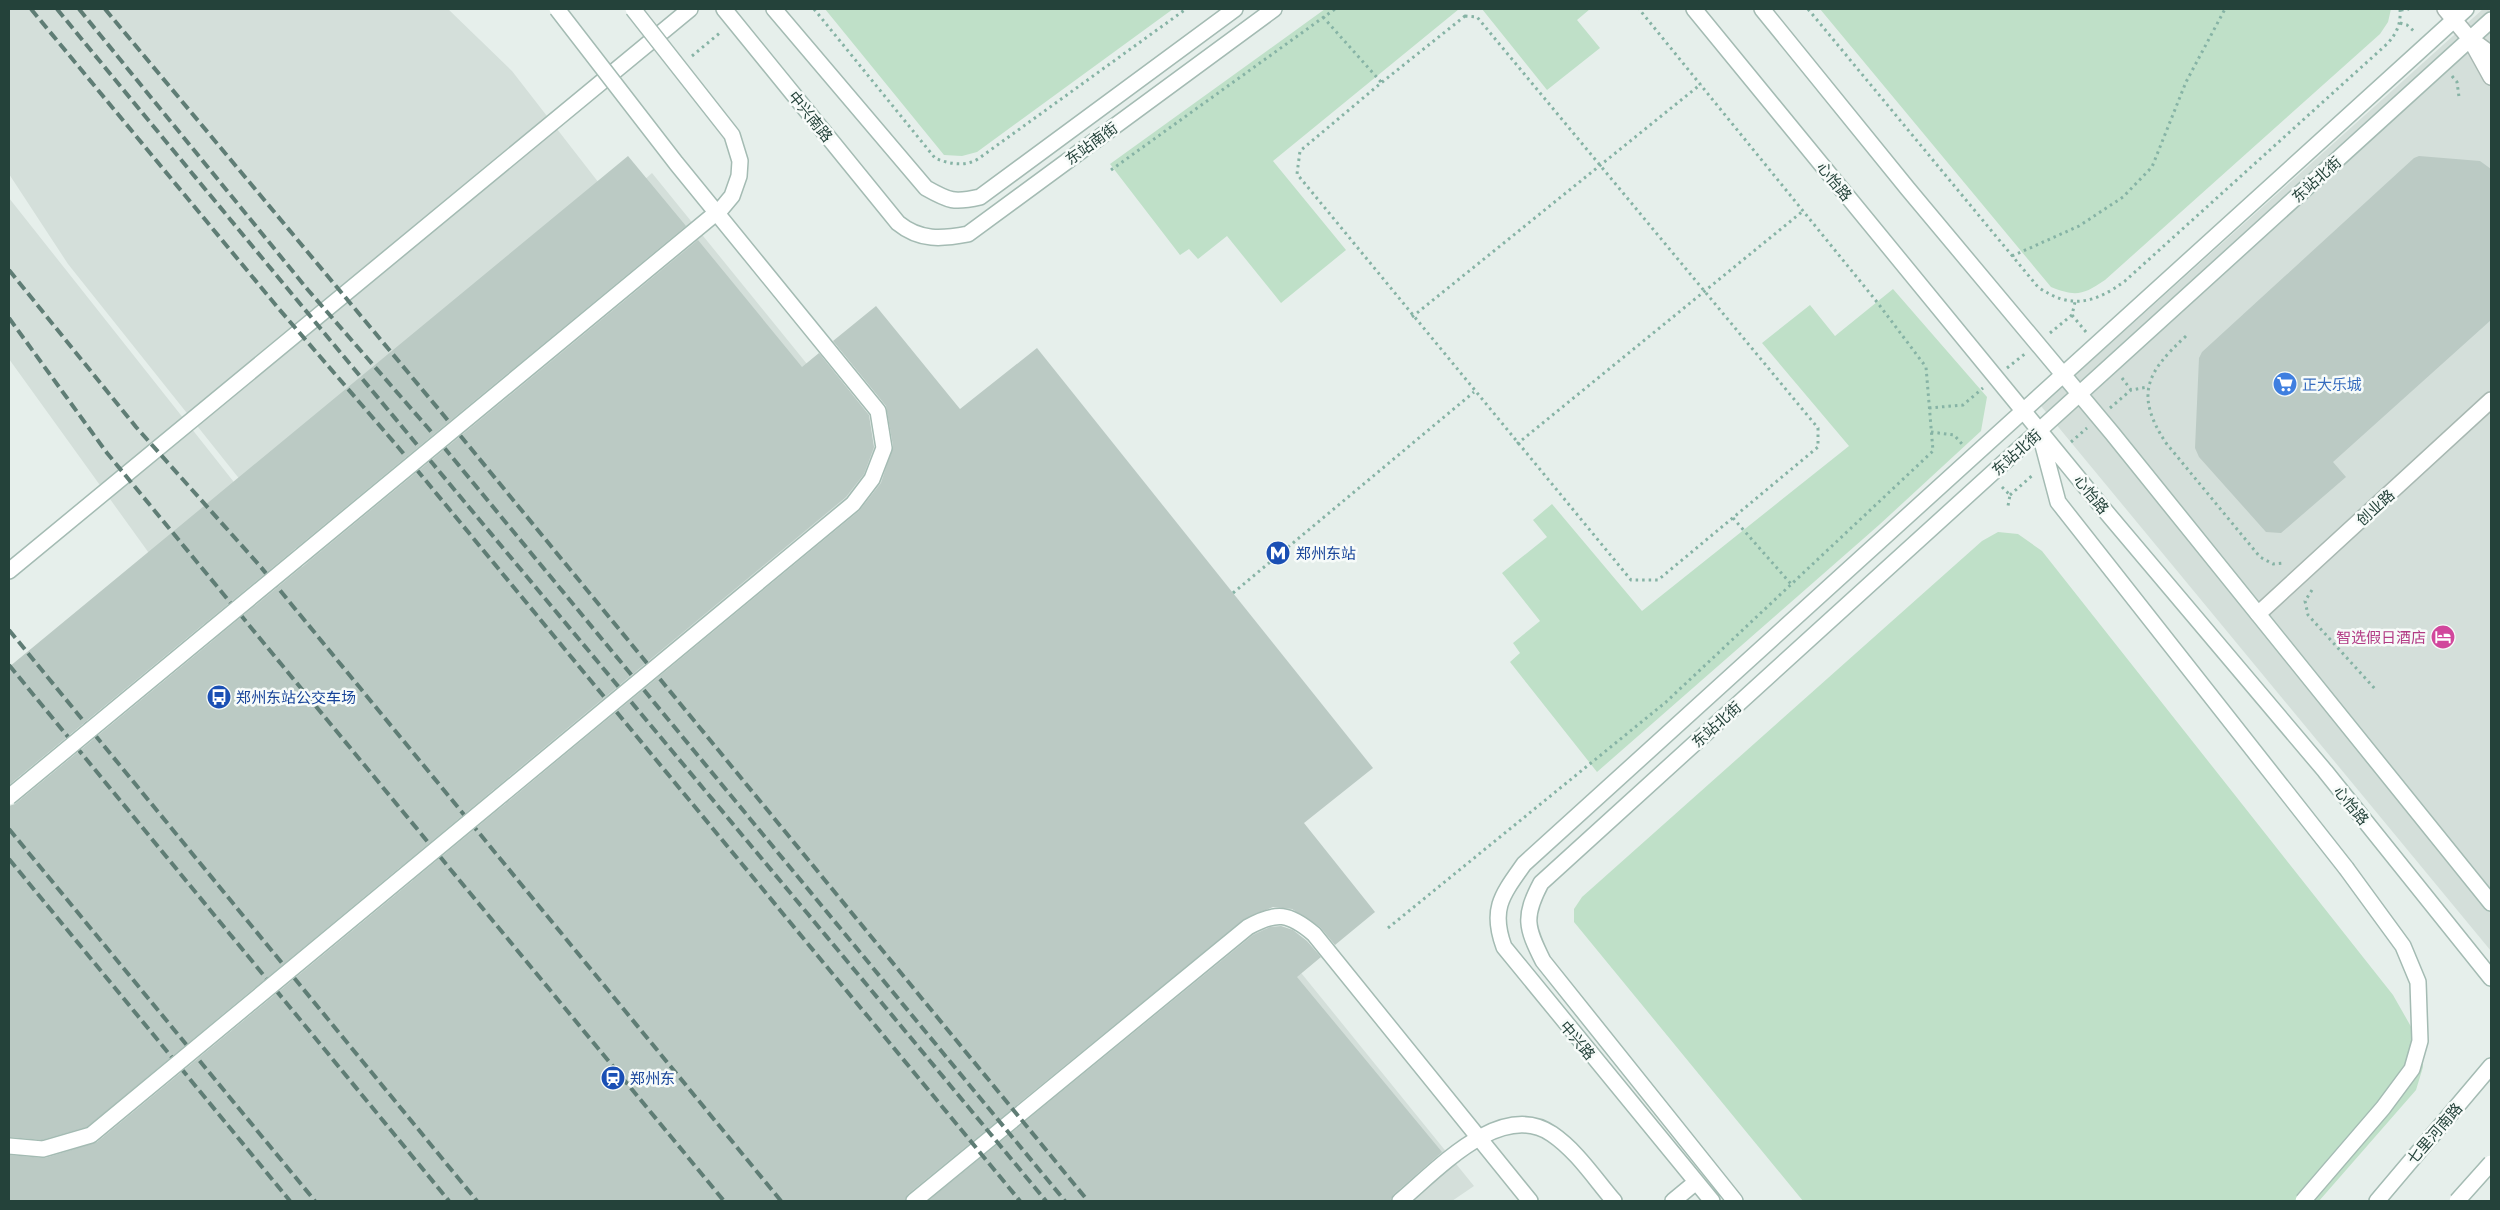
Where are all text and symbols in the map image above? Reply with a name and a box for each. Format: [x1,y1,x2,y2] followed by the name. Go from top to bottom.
[785,87,837,145] street label: 中兴南路
[1061,118,1121,168] street label: 东站南街
[2288,152,2344,206] street label: 东站北街
[1814,158,1856,204] street label: 心怡路
[2272,371,2298,397] supermarket icon: 正大乐城
[2302,375,2362,393] place label: 正大乐城
[1988,425,2044,479] street label: 东站北街
[2071,471,2113,517] street label: 心怡路
[2352,485,2398,529] street label: 创业路
[1265,540,1291,566] metro station icon: 郑州东站
[1296,544,1356,562] place label: 郑州东站
[2430,624,2456,650] hotel icon: 智选假日酒店
[2336,628,2426,646] place label: 智选假日酒店
[206,684,232,710] bus stop icon: 郑州东站公交车场
[236,688,356,706] place label: 郑州东站公交车场
[1688,697,1744,751] street label: 东站北街
[2331,782,2373,828] street label: 心怡路
[1557,1017,1599,1063] street label: 中兴路
[600,1065,626,1091] station icon: 郑州东
[630,1069,675,1087] place label: 郑州东
[2403,1099,2465,1167] street label: 七里河南路

